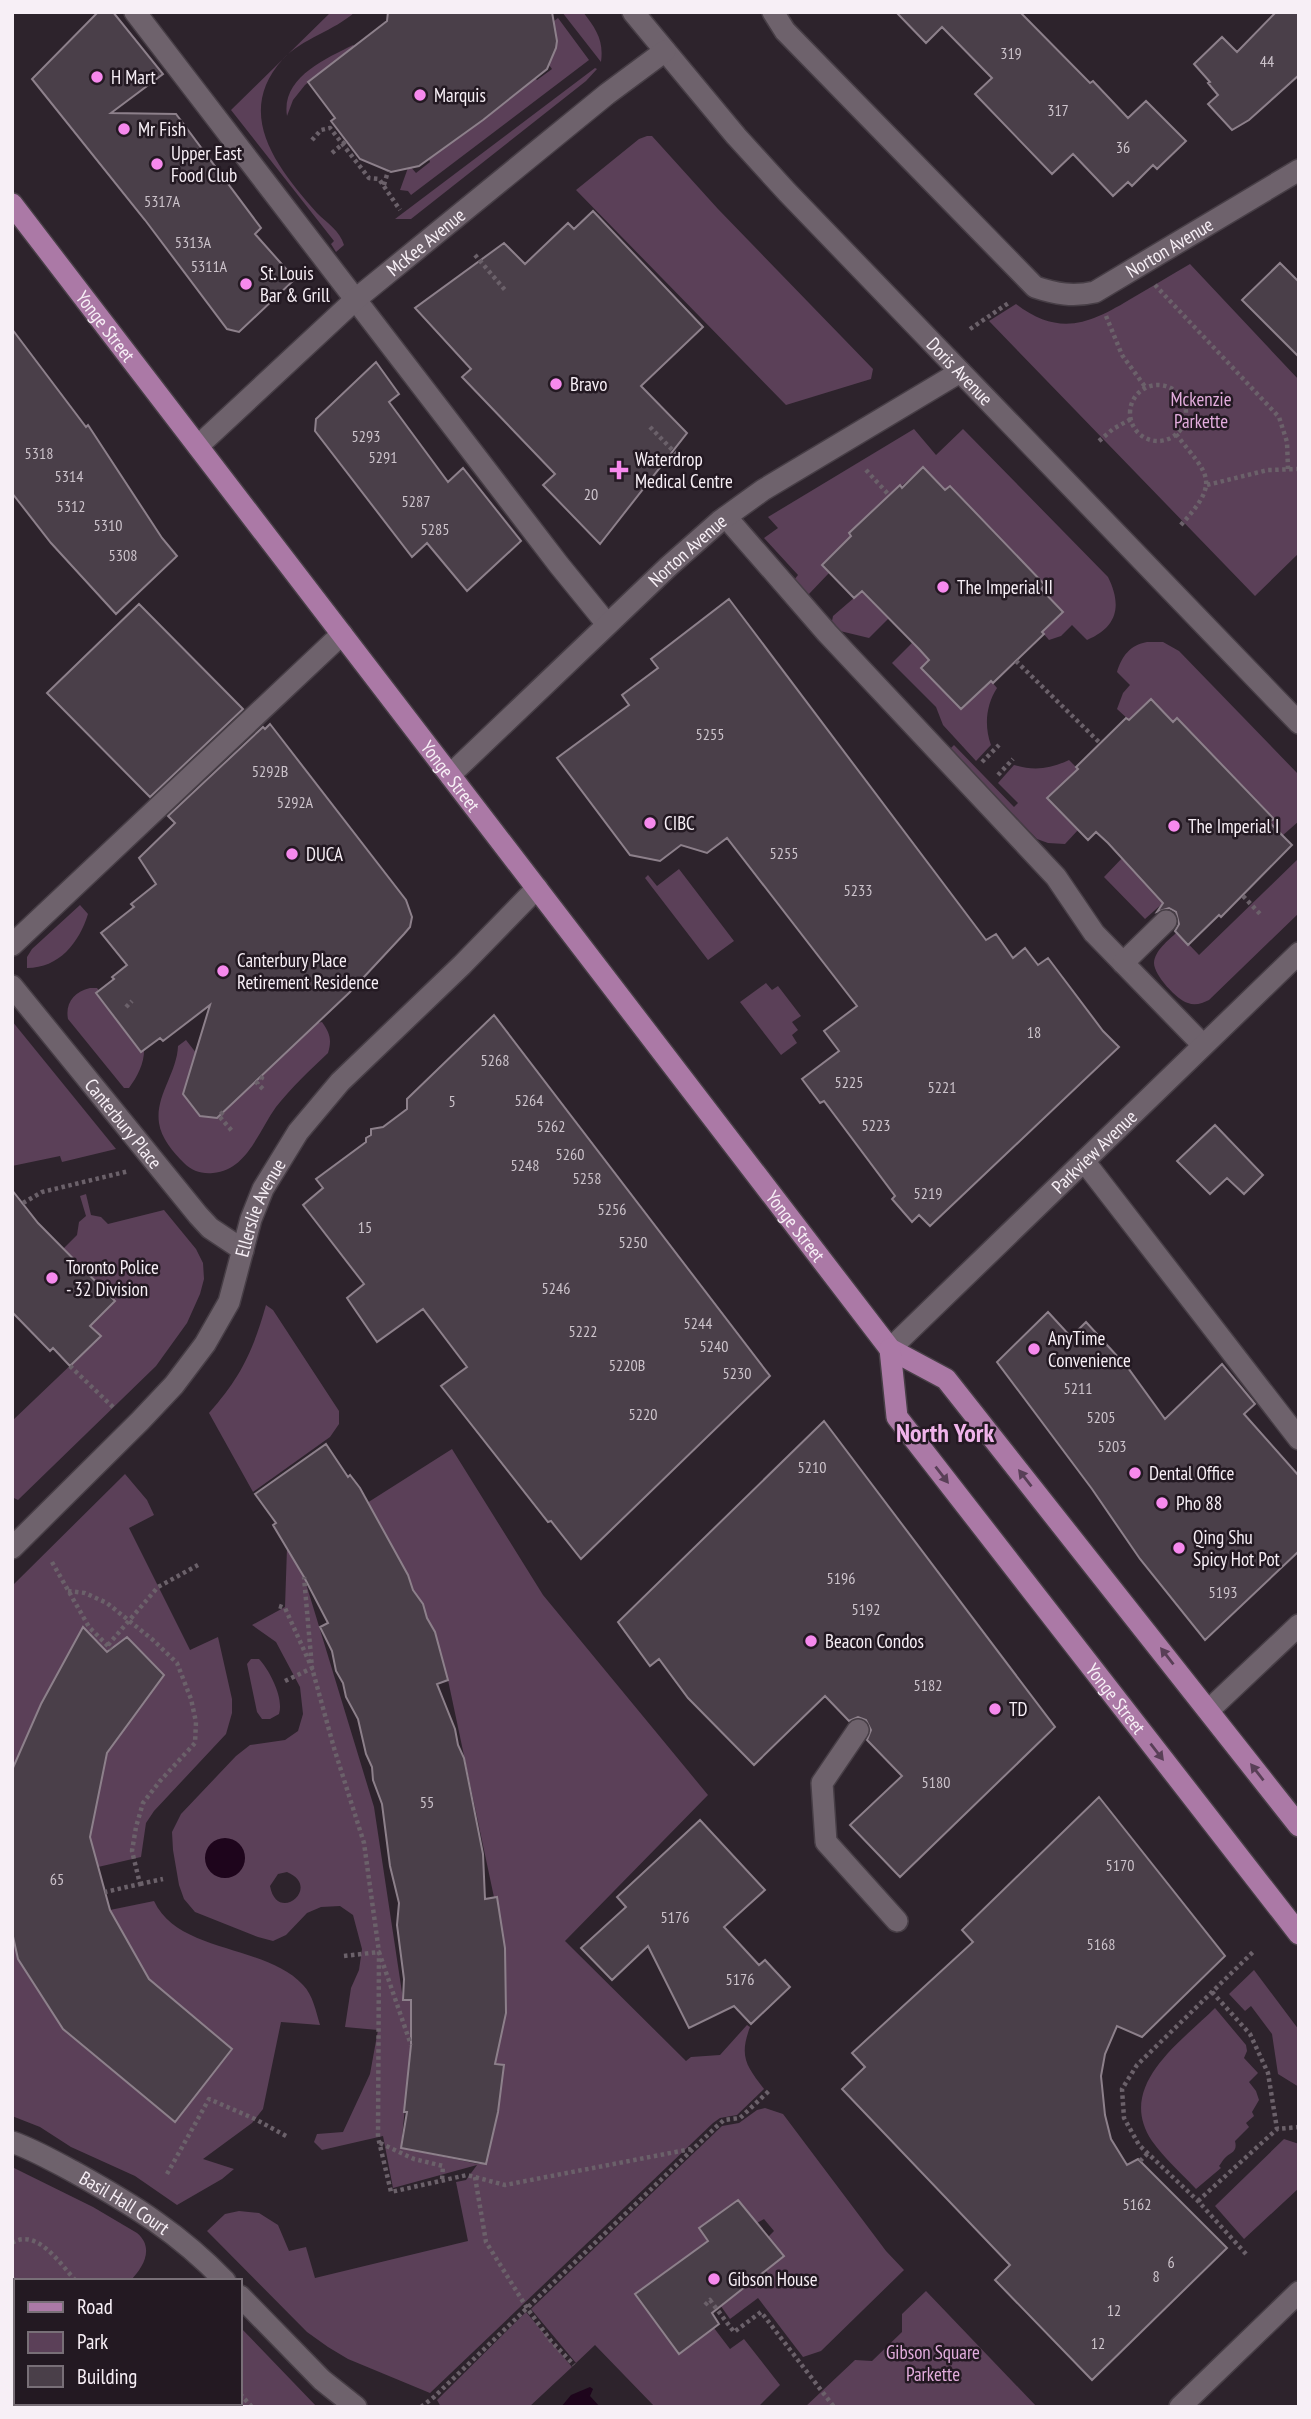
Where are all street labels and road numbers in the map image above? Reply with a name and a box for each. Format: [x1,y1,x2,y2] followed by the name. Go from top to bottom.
[382,203,470,281] street label: McKee Avenue
[1121,212,1217,283] street label: Norton Avenue
[71,286,141,367] street label: Yonge Street
[922,332,998,411] street label: Doris Avenue
[643,508,731,592] street label: Norton Avenue
[416,736,486,817] street label: Yonge Street
[80,1073,168,1174] street label: Canterbury Place
[1046,1104,1142,1198] street label: Parkview Avenue
[229,1154,291,1260] street label: Ellerslie Avenue
[761,1186,831,1267] street label: Yonge Street
[1081,1658,1151,1739] street label: Yonge Street
[75,2166,175,2240] street label: Basil Hall Court

